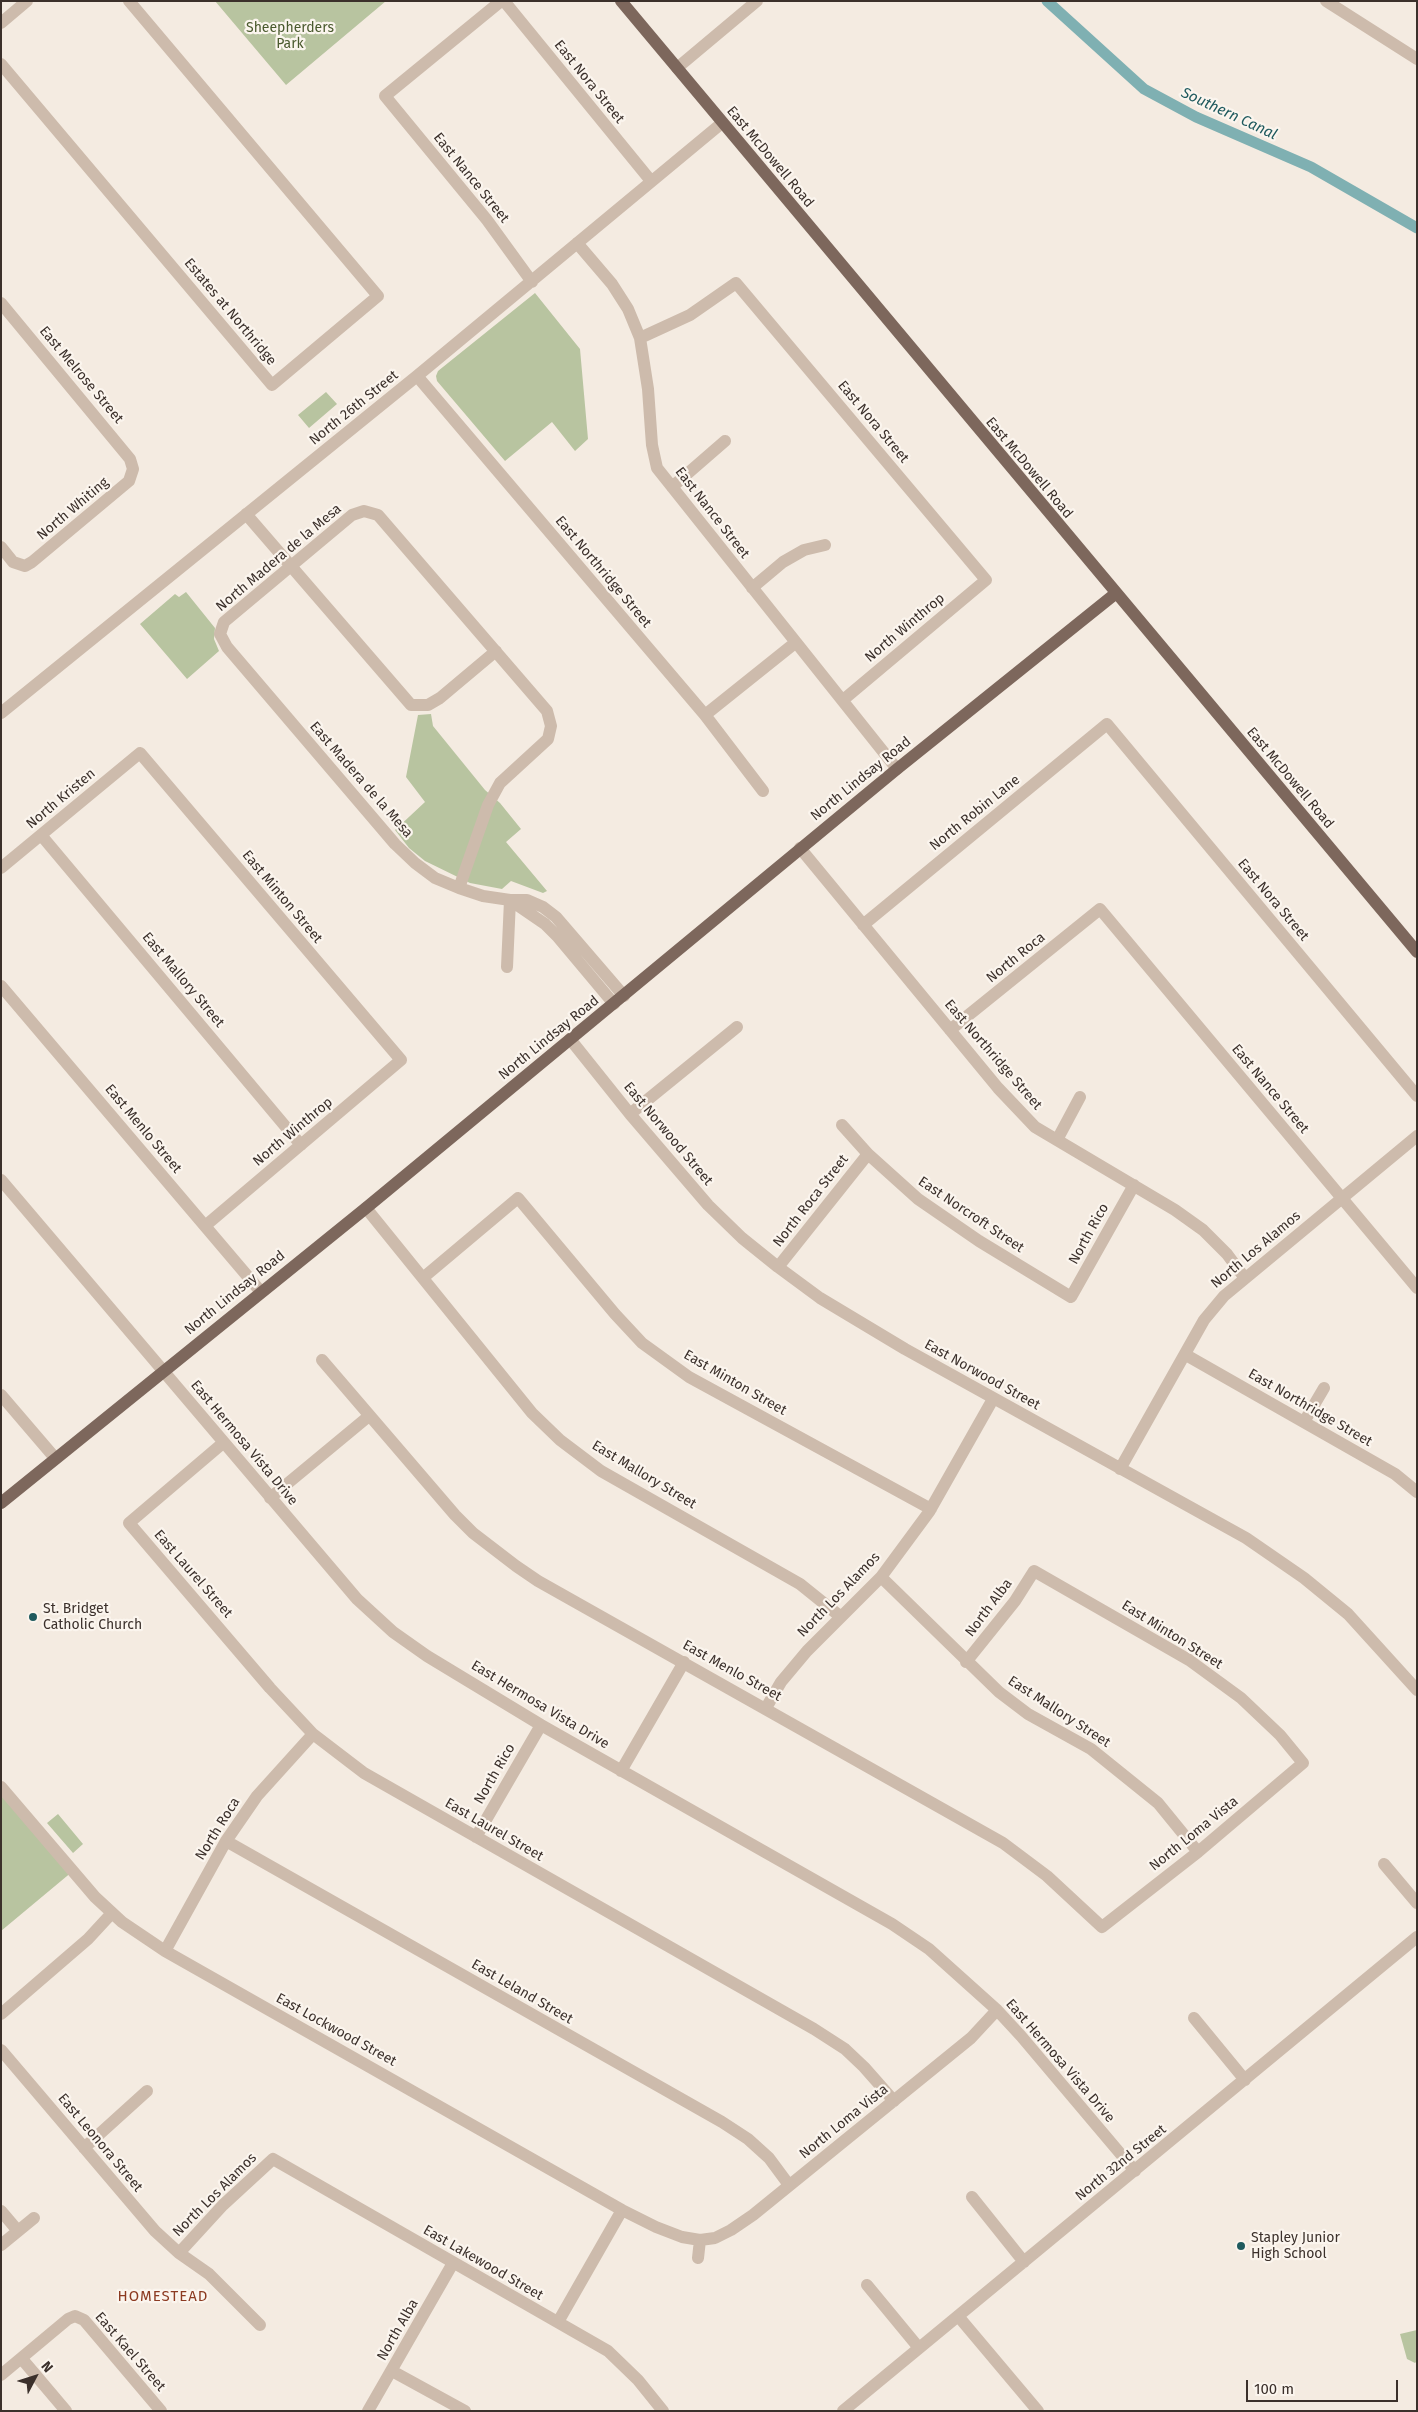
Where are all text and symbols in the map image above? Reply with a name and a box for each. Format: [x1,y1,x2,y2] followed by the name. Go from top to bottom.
[246,20,334,52] park label: Sheepherders Park
[550,37,628,127] street label: East Nora Street
[1178,84,1280,144] water label: Southern Canal
[723,103,817,211] street label: East McDowell Road
[429,129,513,227] street label: East Nance Street
[180,255,280,369] street label: Estates at Northridge
[35,323,127,427] street label: East Melrose Street
[306,367,402,449] street label: North 26th Street
[834,378,912,466] street label: East Nora Street
[982,414,1076,522] street label: East McDowell Road
[671,464,753,562] street label: East Nance Street
[34,474,112,544] street label: North Whiting
[213,501,345,615] street label: North Madera de la Mesa
[551,513,655,631] street label: East Northridge Street
[862,590,948,666] street label: North Winthrop
[306,718,416,842] street label: East Madera de la Mesa
[1243,724,1337,832] street label: East McDowell Road
[807,733,915,825] street label: North Lindsay Road
[23,765,99,833] street label: North Kristen
[927,772,1023,854] street label: North Robin Lane
[238,847,326,947] street label: East Minton Street
[1234,856,1312,944] street label: East Nora Street
[138,929,228,1031] street label: East Mallory Street
[983,929,1049,987] street label: North Roca
[495,992,603,1084] street label: North Lindsay Road
[941,996,1045,1114] street label: East Northridge Street
[1228,1041,1312,1137] street label: East Nance Street
[620,1079,716,1189] street label: East Norwood Street
[101,1081,185,1177] street label: East Menlo Street
[250,1094,336,1170] street label: North Winthrop
[770,1152,852,1250] street label: North Roca Street
[915,1173,1027,1257] street label: East Norcroft Street
[1065,1201,1113,1267] street label: North Rico
[1208,1208,1304,1292] street label: North Los Alamos
[181,1247,289,1339] street label: North Lindsay Road
[921,1336,1043,1414] street label: East Norwood Street
[681,1347,789,1419] street label: East Minton Street
[1245,1366,1375,1450] street label: East Northridge Street
[187,1377,301,1509] street label: East Hermosa Vista Drive
[589,1437,699,1513] street label: East Mallory Street
[150,1527,236,1621] street label: East Laurel Street
[794,1549,884,1641] street label: North Los Alamos
[962,1576,1016,1640] street label: North Alba
[1118,1597,1226,1673] street label: East Minton Street
[43,1601,142,1634] place label: St. Bridget Catholic Church
[27,1611,39,1623] marker: St. Bridget Catholic Church
[680,1637,784,1705] street label: East Menlo Street
[468,1657,612,1753] street label: East Hermosa Vista Drive
[1005,1673,1113,1751] street label: East Mallory Street
[471,1741,519,1807] street label: North Rico
[1146,1793,1242,1875] street label: North Loma Vista
[192,1795,244,1863] street label: North Roca
[442,1795,546,1865] street label: East Laurel Street
[468,1956,576,2028] street label: East Leland Street
[273,1990,399,2070] street label: East Lockwood Street
[1002,1996,1118,2126] street label: East Hermosa Vista Drive
[796,2081,892,2163] street label: North Loma Vista
[54,2090,146,2196] street label: East Leonora Street
[1072,2121,1170,2205] street label: North 32nd Street
[170,2150,260,2240] street label: North Los Alamos
[420,2222,546,2304] street label: East Lakewood Street
[1251,2230,1340,2262] place label: Stapley Junior High School
[1235,2240,1247,2252] marker: Stapley Junior High School
[116,2288,210,2306] district label: HOMESTEAD
[374,2296,422,2364] street label: North Alba
[91,2309,169,2395] street label: East Kael Street
[10,2352,60,2402] north arrow
[37,2358,56,2376] text: N
[1248,2370,1400,2402] scale bar
[1254,2380,1294,2398] text: 100 m

